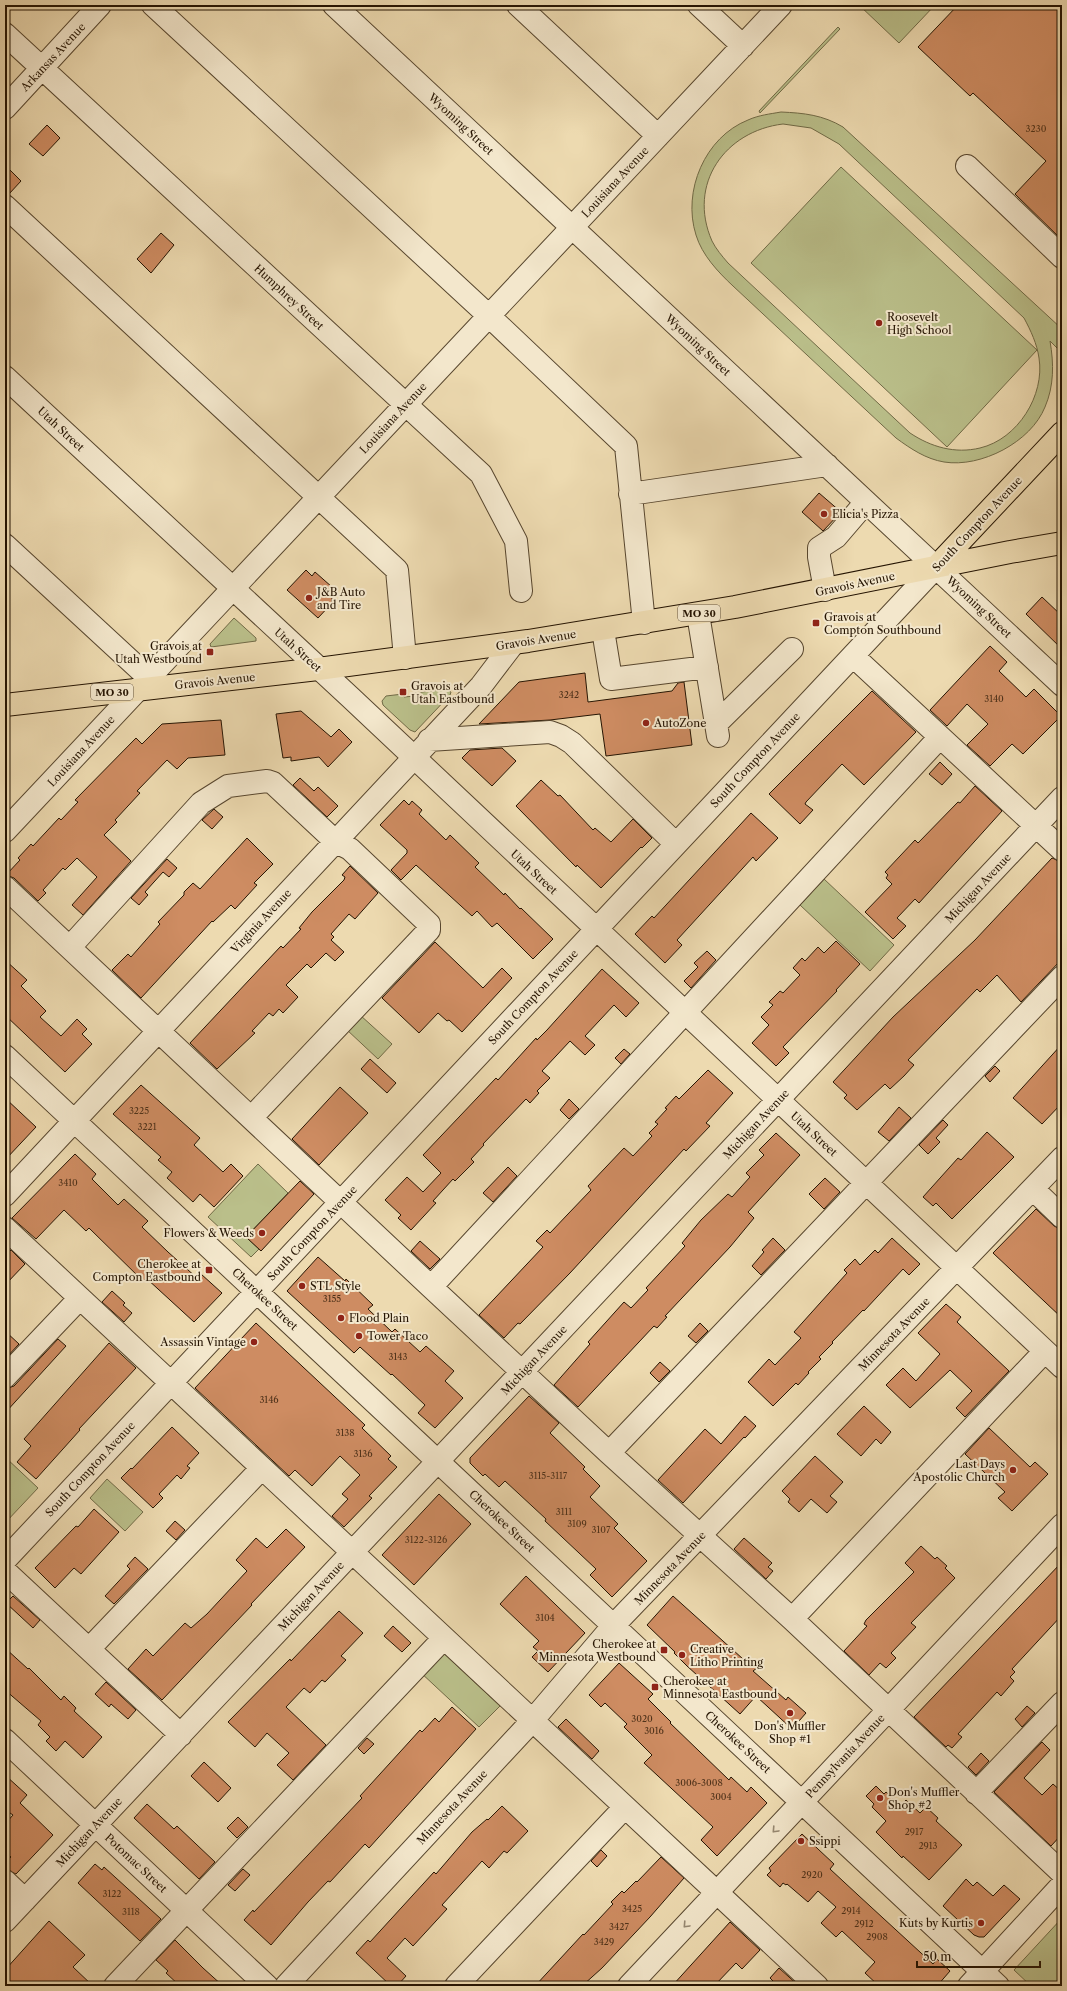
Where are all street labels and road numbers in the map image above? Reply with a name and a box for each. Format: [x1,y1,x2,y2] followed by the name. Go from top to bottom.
[17,20,88,95] street label: Arkansas Avenue
[425,89,497,158] street label: Wyoming Street
[578,144,652,220] street label: Louisiana Avenue
[251,261,327,333] street label: Humphrey Street
[662,310,734,379] street label: Wyoming Street
[356,380,430,456] street label: Louisiana Avenue
[35,404,87,454] street label: Utah Street
[929,473,1025,575] street label: South Compton Avenue
[814,569,896,599] street label: Gravois Avenue
[943,572,1015,641] street label: Wyoming Street
[678,605,720,621] road number: MO 30
[271,625,325,675] street label: Utah Street
[495,627,577,653] street label: Gravois Avenue
[174,670,256,692] street label: Gravois Avenue
[91,684,133,700] road number: MO 30
[707,709,803,811] street label: South Compton Avenue
[44,713,118,789] street label: Louisiana Avenue
[508,847,560,897] street label: Utah Street
[942,850,1014,926] street label: Michigan Avenue
[227,886,294,957] street label: Virginia Avenue
[485,946,581,1048] street label: South Compton Avenue
[720,1086,792,1162] street label: Michigan Avenue
[788,1109,840,1159] street label: Utah Street
[264,1182,360,1284] street label: South Compton Avenue
[229,1265,301,1333] street label: Cherokee Street
[855,1294,933,1374] street label: Minnesota Avenue
[498,1322,570,1398] street label: Michigan Avenue
[42,1418,138,1520] street label: South Compton Avenue
[466,1487,538,1555] street label: Cherokee Street
[631,1528,709,1608] street label: Minnesota Avenue
[275,1558,347,1634] street label: Michigan Avenue
[702,1708,774,1776] street label: Cherokee Street
[802,1711,888,1801] street label: Pennsylvania Avenue
[414,1767,490,1847] street label: Minnesota Avenue
[53,1794,125,1870] street label: Michigan Avenue
[102,1830,170,1896] street label: Potomac Street

